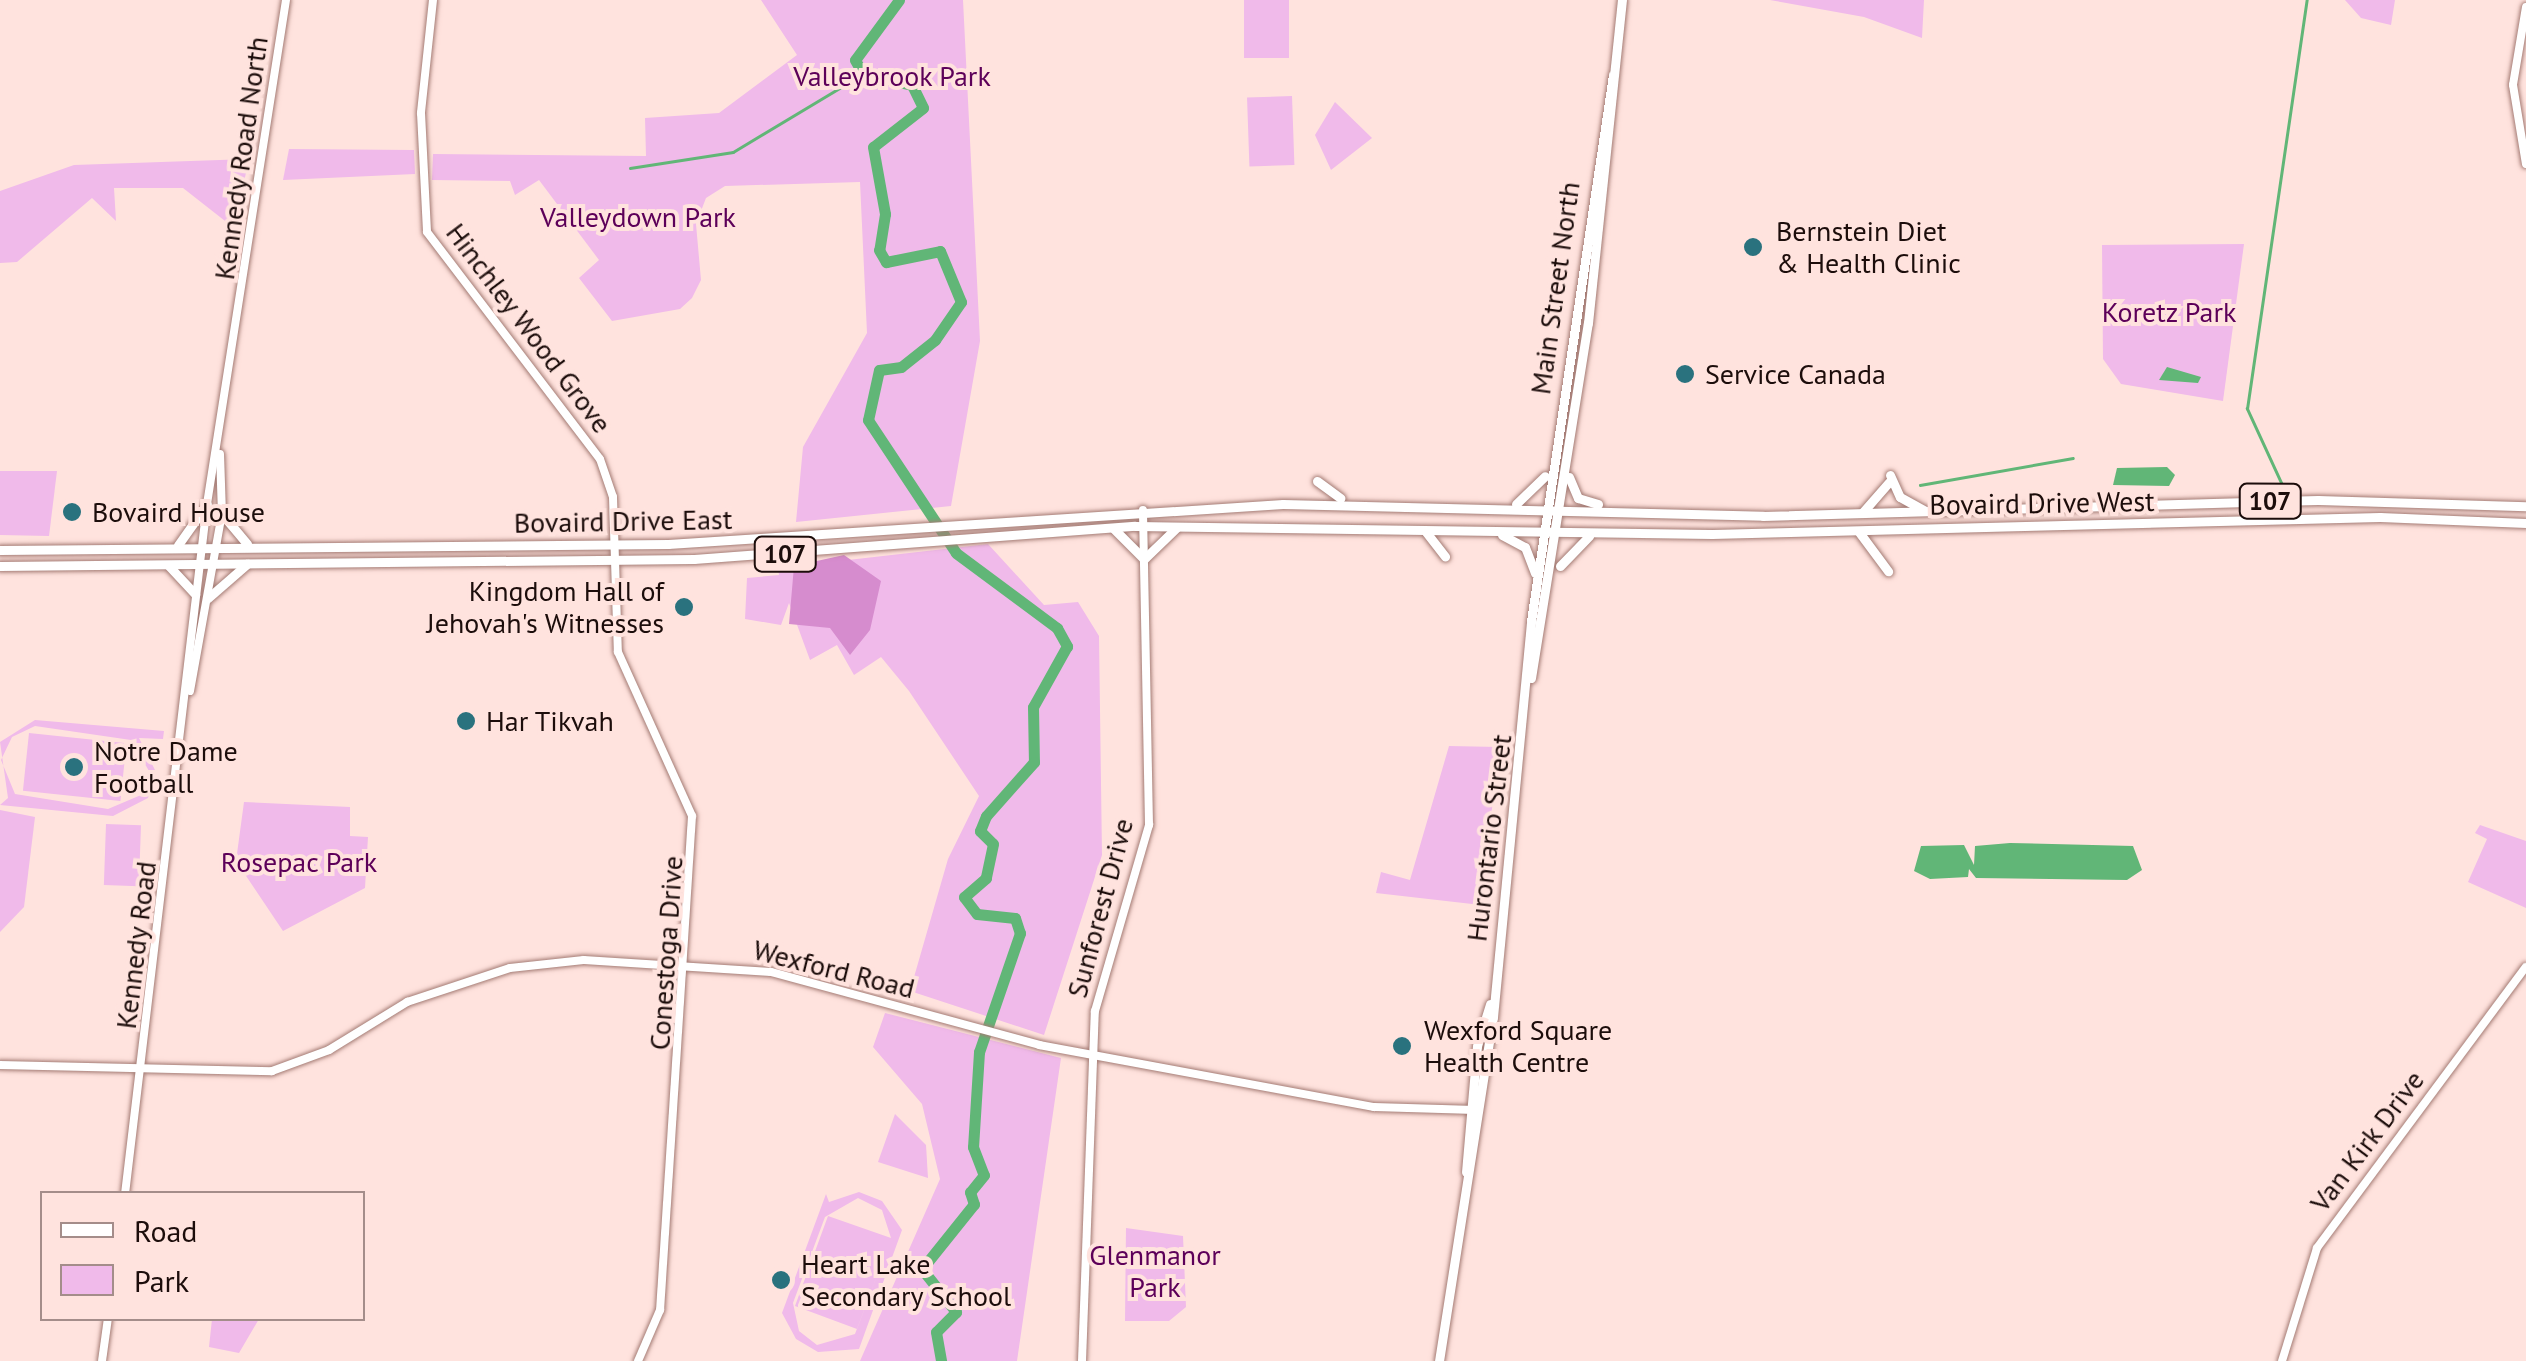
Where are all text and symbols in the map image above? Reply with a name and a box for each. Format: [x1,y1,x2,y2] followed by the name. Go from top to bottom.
[207,34,275,282] street label: Kennedy Road North
[793,59,991,93] park label: Valleybrook Park
[1523,180,1587,396] street label: Main Street North
[540,200,736,234] park label: Valleydown Park
[1776,214,1961,280] place label: Bernstein Diet & Health Clinic
[439,216,619,440] street label: Hinchley Wood Grove
[1740,234,1766,260] marker: Bernstein Diet & Health Clinic
[2101,295,2237,329] park label: Koretz Park
[1705,357,1886,391] place label: Service Canada
[1674,363,1696,385] marker: Service Canada
[2238,481,2302,521] road number: 107
[1929,484,2155,522] street label: Bovaird Drive West
[92,495,265,529] place label: Bovaird House
[61,501,83,523] marker: Bovaird House
[514,502,732,540] street label: Bovaird Drive East
[752,534,818,574] road number: 107
[426,574,664,640] place label: Kingdom Hall of Jehovah's Witnesses
[673,596,695,618] marker: Kingdom Hall of Jehovah's Witnesses
[486,704,615,738] place label: Har Tikvah
[455,710,477,732] marker: Har Tikvah
[1460,733,1518,943] street label: Hurontario Street
[94,734,238,800] place label: Notre Dame Football
[63,756,85,778] marker: Notre Dame Football
[1060,815,1140,1001] street label: Sunforest Drive
[221,845,377,879] park label: Rosepac Park
[642,855,690,1051] street label: Conestoga Drive
[109,859,163,1031] street label: Kennedy Road
[750,933,918,1005] street label: Wexford Road
[1424,1013,1612,1079] place label: Wexford Square Health Centre
[1389,1033,1415,1059] marker: Wexford Square Health Centre
[2303,1063,2431,1219] street label: Van Kirk Drive
[40,1191,365,1321] legend
[134,1211,198,1250] text: Road
[1089,1238,1221,1304] park label: Glenmanor Park
[801,1247,1012,1313] place label: Heart Lake Secondary School
[134,1261,189,1300] text: Park
[770,1269,792,1291] marker: Heart Lake Secondary School

